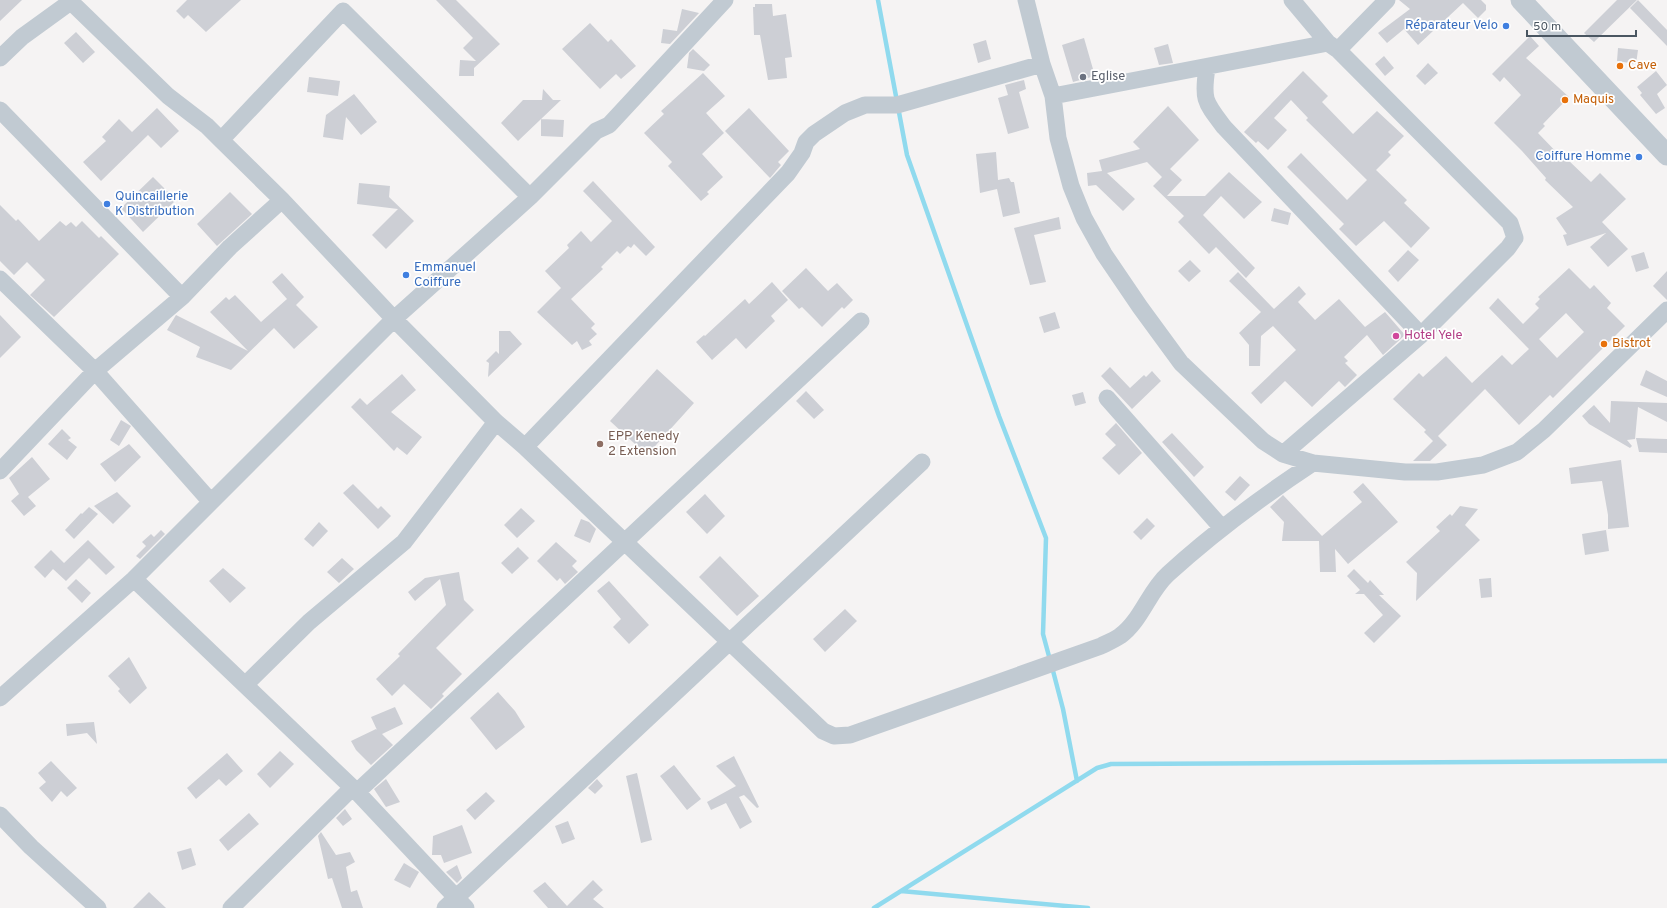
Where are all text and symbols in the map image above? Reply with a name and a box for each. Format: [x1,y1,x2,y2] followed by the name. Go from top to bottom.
[1527,12,1636,38] scale bar
[1405,18,1498,34] place label: Réparateur Velo
[1533,19,1561,35] text: 50 m
[1501,21,1511,31] marker: Réparateur Velo
[1628,58,1657,74] place label: Cave
[1615,61,1625,71] marker: Cave
[1091,69,1125,85] place label: Eglise
[1078,72,1088,82] marker: Eglise
[1573,92,1614,108] place label: Maquis
[1560,95,1570,105] marker: Maquis
[1535,149,1631,165] place label: Coiffure Homme
[1634,152,1644,162] marker: Coiffure Homme
[115,189,195,220] place label: Quincaillerie K Distribution
[102,199,112,209] marker: Quincaillerie K Distribution
[414,260,476,291] place label: Emmanuel Coiffure
[401,270,411,280] marker: Emmanuel Coiffure
[1404,328,1462,344] place label: Hotel Yele
[1391,331,1401,341] marker: Hotel Yele
[1612,336,1651,352] place label: Bistrot
[1599,339,1609,349] marker: Bistrot
[608,429,680,460] place label: EPP Kenedy 2 Extension
[595,439,605,449] marker: EPP Kenedy 2 Extension

